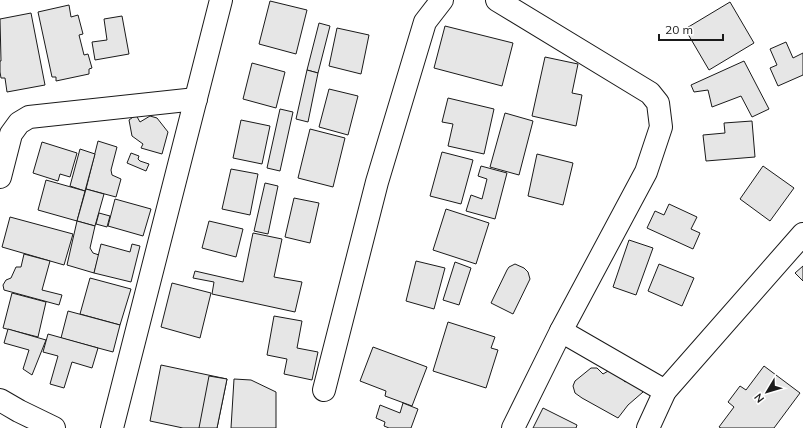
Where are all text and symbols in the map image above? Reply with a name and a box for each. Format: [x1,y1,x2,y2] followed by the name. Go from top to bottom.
[659,16,723,42] scale bar
[665,22,693,37] text: 20 m
[747,372,787,412] north arrow
[751,391,767,406] text: N

